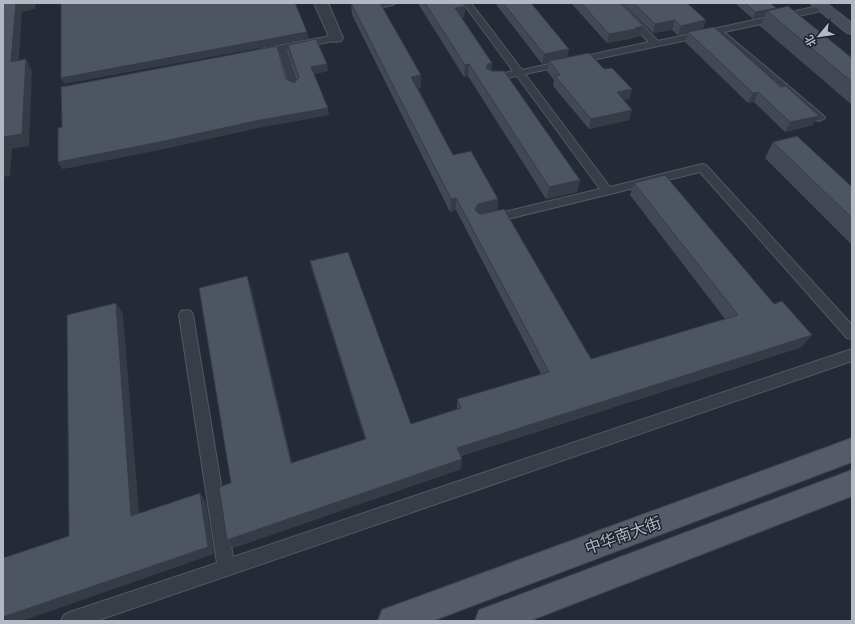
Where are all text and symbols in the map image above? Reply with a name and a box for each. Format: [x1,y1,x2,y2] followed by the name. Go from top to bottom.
[799,16,839,56] north arrow
[801,33,819,50] text: 北
[582,511,664,559] street label: 中华南大街

